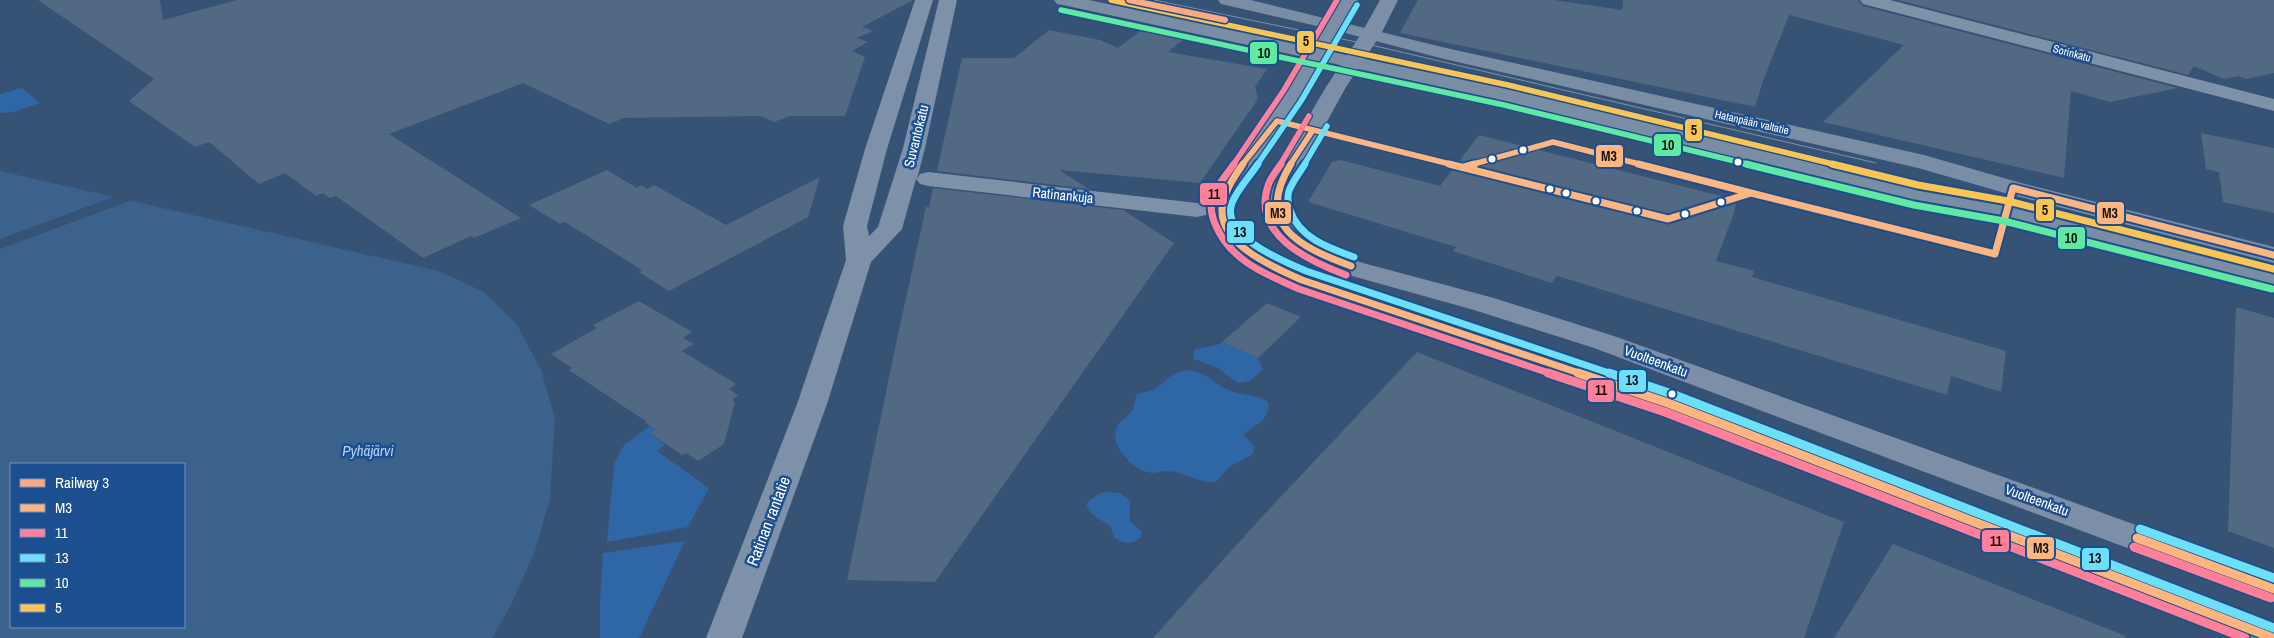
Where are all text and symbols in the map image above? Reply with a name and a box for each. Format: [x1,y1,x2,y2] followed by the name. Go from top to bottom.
[1296,30,1315,54] line badge: 5
[1303,32,1310,50] text: 5
[1249,41,1278,65] line badge: 10
[2052,41,2092,65] street label: Sorinkatu
[1258,44,1270,62] text: 10
[900,103,932,169] street label: Suvantokatu
[1714,107,1790,137] street label: Hatanpään valtatie
[1684,118,1703,142] line badge: 5
[1691,121,1698,139] text: 5
[1653,133,1682,157] line badge: 10
[1662,136,1674,154] text: 10
[1595,144,1624,168] line badge: M3
[1518,145,1528,155] unlabelled marker
[1601,147,1617,165] text: M3
[1487,154,1497,164] unlabelled marker
[1733,157,1743,167] unlabelled marker
[1199,182,1228,206] line badge: 11
[1032,183,1095,207] street label: Ratinankuja
[1545,184,1555,194] unlabelled marker
[1208,185,1221,203] text: 11
[1561,188,1571,198] unlabelled marker
[1591,196,1601,206] unlabelled marker
[1716,197,1726,207] unlabelled marker
[2035,198,2055,222] line badge: 5
[1264,201,1292,225] line badge: M3
[2042,201,2049,219] text: 5
[2096,201,2125,225] line badge: M3
[1270,204,1286,222] text: M3
[2102,204,2118,222] text: M3
[1632,206,1642,216] unlabelled marker
[1680,209,1690,219] unlabelled marker
[1226,220,1255,244] line badge: 13
[1234,223,1246,241] text: 13
[2057,226,2086,250] line badge: 10
[2065,229,2077,247] text: 10
[1622,341,1690,381] street label: Vuolteenkatu
[1618,369,1647,393] line badge: 13
[1626,371,1638,389] text: 13
[1587,379,1615,403] line badge: 11
[1595,381,1608,399] text: 11
[1667,389,1677,399] unlabelled marker
[342,440,394,461] water label: Pyhäjärvi
[10,463,185,628] legend
[55,472,109,493] text: Railway 3
[741,473,795,569] street label: Ratinan rantatie
[2003,480,2071,520] street label: Vuolteenkatu
[55,497,72,518] text: M3
[55,522,68,543] text: 11
[1981,529,2010,553] line badge: 11
[1990,532,2003,550] text: 11
[2026,536,2055,560] line badge: M3
[2033,539,2049,557] text: M3
[55,547,69,568] text: 13
[2081,547,2110,571] line badge: 13
[2089,549,2101,567] text: 13
[55,572,69,593] text: 10
[55,597,62,618] text: 5

